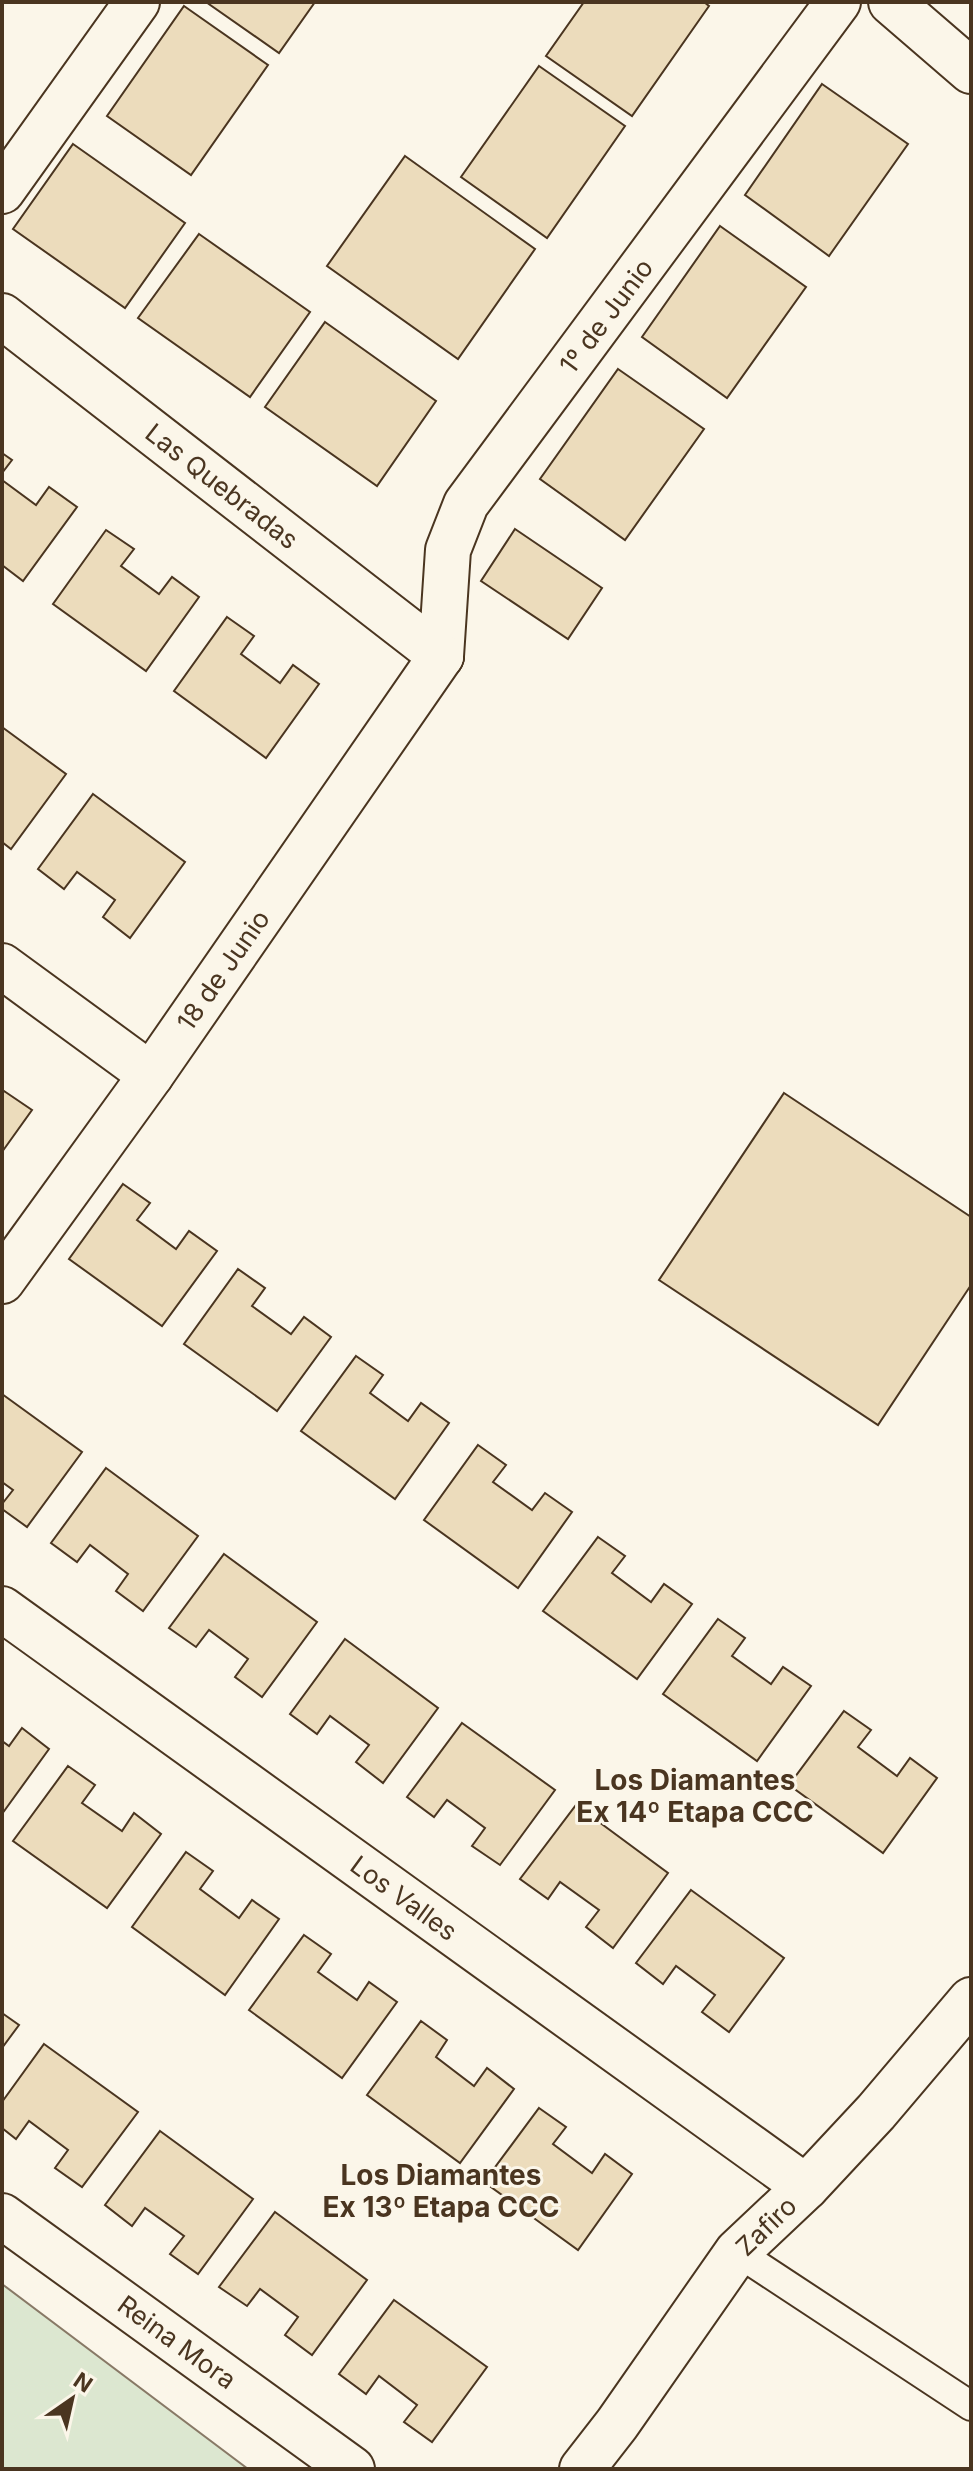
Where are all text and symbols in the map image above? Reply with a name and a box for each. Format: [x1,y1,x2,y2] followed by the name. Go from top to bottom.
[553,253,659,379] street label: 1º de Junio
[139,417,305,555] street label: Las Quebradas
[170,904,276,1036] street label: 18 de Junio
[576,1763,814,1829] district label: Los Diamantes Ex 14º Etapa CCC
[345,1849,463,1947] street label: Los Valles
[323,2158,559,2224] district label: Los Diamantes Ex 13º Etapa CCC
[729,2190,803,2262] street label: Zafiro
[112,2289,242,2395] street label: Reina Mora
[32,2359,112,2439] north arrow
[69,2367,97,2398] text: N

